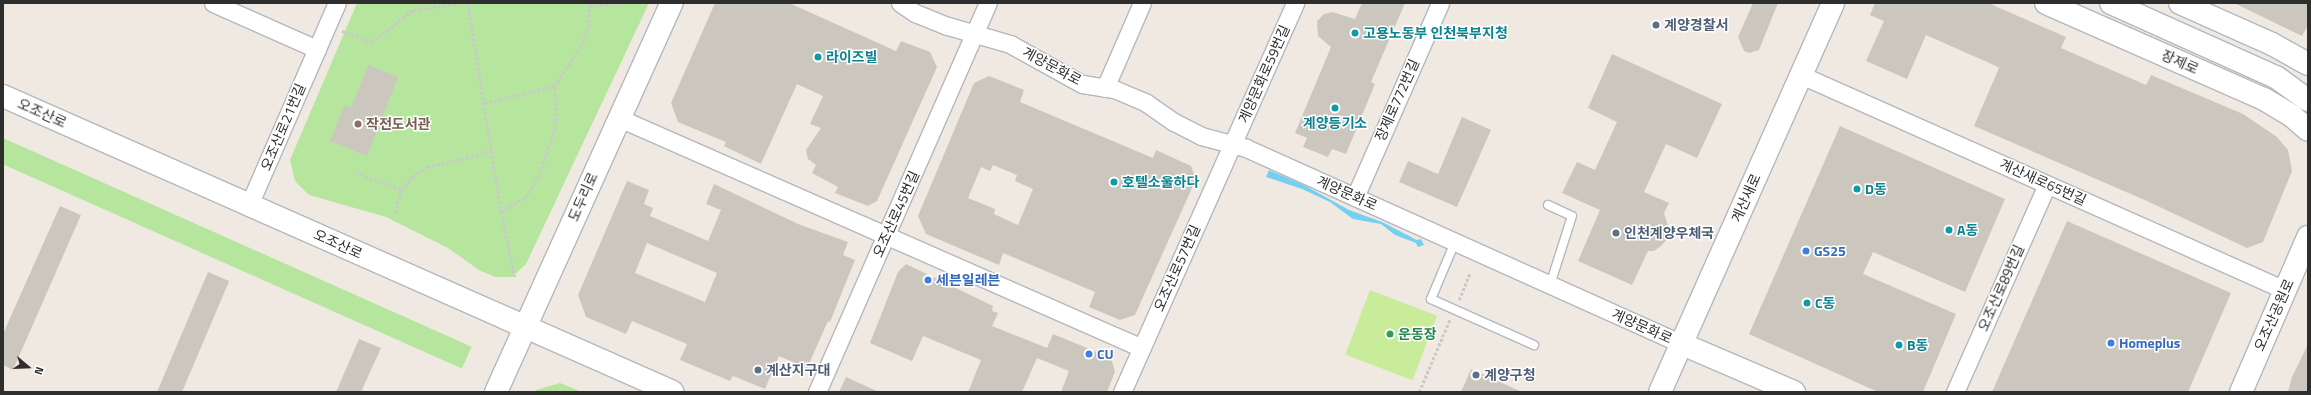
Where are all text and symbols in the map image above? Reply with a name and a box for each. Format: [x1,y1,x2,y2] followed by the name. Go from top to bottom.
[1664,17,1728,33] place label: 계양경찰서
[1651,20,1661,30] marker: 계양경찰서
[1235,22,1293,126] street label: 계양문화로59번길
[1363,25,1508,41] place label: 고용노동부 인천북부지청
[1350,28,1360,38] marker: 고용노동부 인천북부지청
[1020,43,1084,89] street label: 계양문화로
[2159,46,2201,78] street label: 장제로
[826,49,878,65] place label: 라이즈빌
[813,52,823,62] marker: 라이즈빌
[1371,56,1423,144] street label: 장제로772번길
[257,81,309,173] street label: 오조산로21번길
[15,95,69,131] street label: 오조산로
[1330,103,1340,113] marker: 계양등기소
[1303,115,1367,131] place label: 계양등기소
[366,116,430,132] place label: 작전도서관
[353,119,363,129] marker: 작전도서관
[1997,155,2089,209] street label: 계산새로65번길
[869,168,923,260] street label: 오조산로45번길
[565,170,601,224] street label: 도두리로
[1728,171,1764,225] street label: 계산새로
[1314,172,1380,214] street label: 계양문화로
[1122,174,1199,190] place label: 호텔소울하다
[1109,177,1119,187] marker: 호텔소울하다
[1865,181,1887,197] place label: D동
[1852,184,1862,194] marker: D동
[1150,222,1204,314] street label: 오조산로57번길
[1957,222,1978,238] place label: A동
[1624,225,1714,241] place label: 인천계양우체국
[1944,225,1954,235] marker: A동
[311,226,365,262] street label: 오조산로
[1611,228,1621,238] marker: 인천계양우체국
[1974,242,2028,334] street label: 오조산로89번길
[1814,243,1846,259] place label: GS25
[1801,246,1811,256] marker: GS25
[936,272,1000,288] place label: 세븐일레븐
[923,275,933,285] marker: 세븐일레븐
[2251,276,2297,354] street label: 오조산공원로
[1815,295,1835,311] place label: C동
[1802,298,1812,308] marker: C동
[1609,305,1675,347] street label: 계양문화로
[1398,326,1437,342] place label: 운동장
[1385,329,1395,339] marker: 운동장
[2119,335,2180,351] place label: Homeplus
[1907,337,1928,353] place label: B동
[2106,338,2116,348] marker: Homeplus
[1894,340,1904,350] marker: B동
[1097,346,1114,362] place label: CU
[8,347,48,387] north arrow
[1084,349,1094,359] marker: CU
[766,362,830,378] place label: 계산지구대
[31,365,48,377] text: N
[753,365,763,375] marker: 계산지구대
[1484,367,1536,383] place label: 계양구청
[1471,370,1481,380] marker: 계양구청

